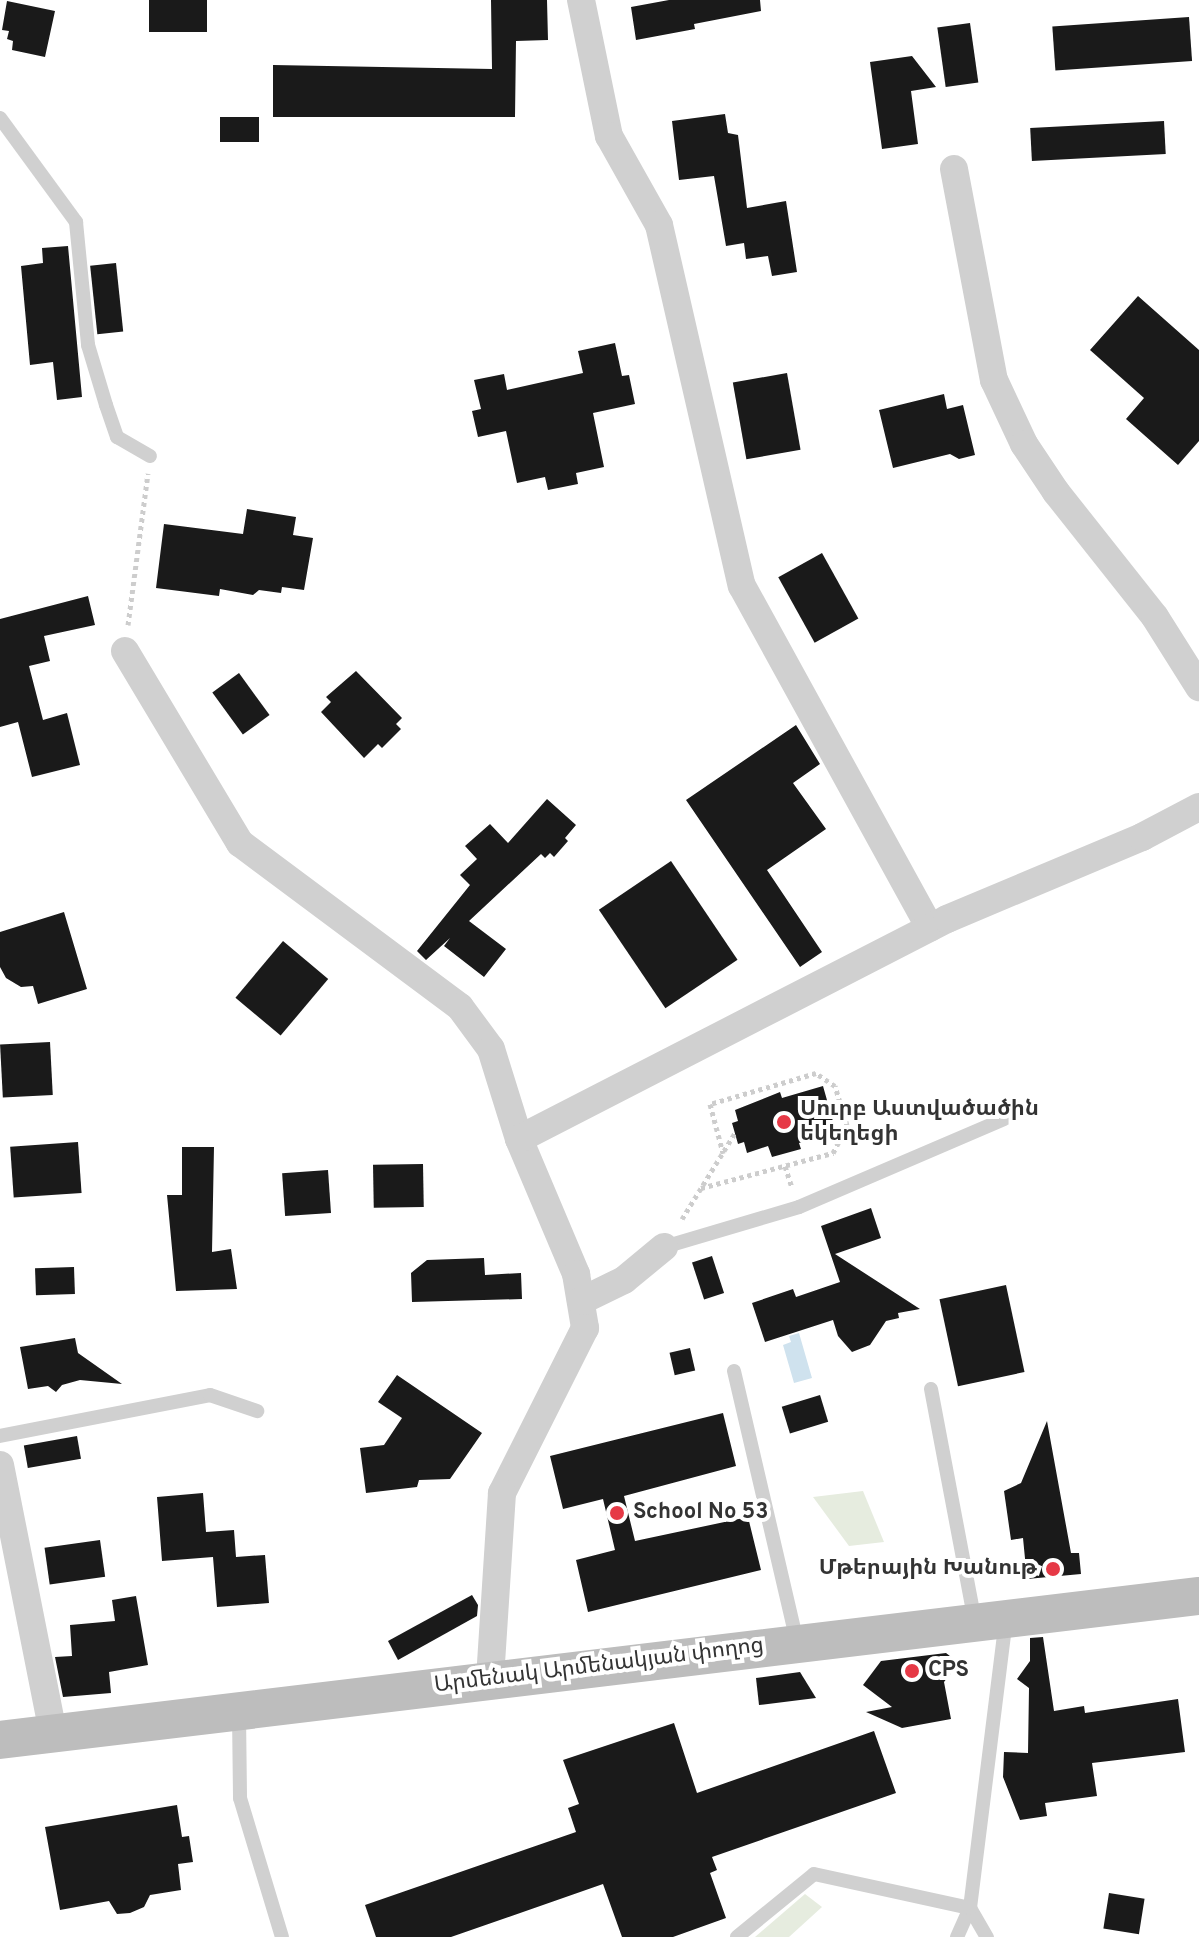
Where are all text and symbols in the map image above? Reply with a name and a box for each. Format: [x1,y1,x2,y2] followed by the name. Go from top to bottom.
[800,1096,1039,1148] place label: Սուրբ Աստվածածին եկեղեցի
[775,1113,793,1131] marker: Սուրբ Աստվածածին եկեղեցի
[633,1500,768,1526] place label: School No 53
[608,1504,626,1522] marker: School No 53
[819,1556,1037,1582] place label: Մթերային Խանութ
[1044,1560,1062,1578] marker: Մթերային Խանութ
[433,1633,765,1699] street label: Արմենակ Արմենակյան փողոց
[928,1658,969,1684] place label: CPS
[903,1662,921,1680] marker: CPS

